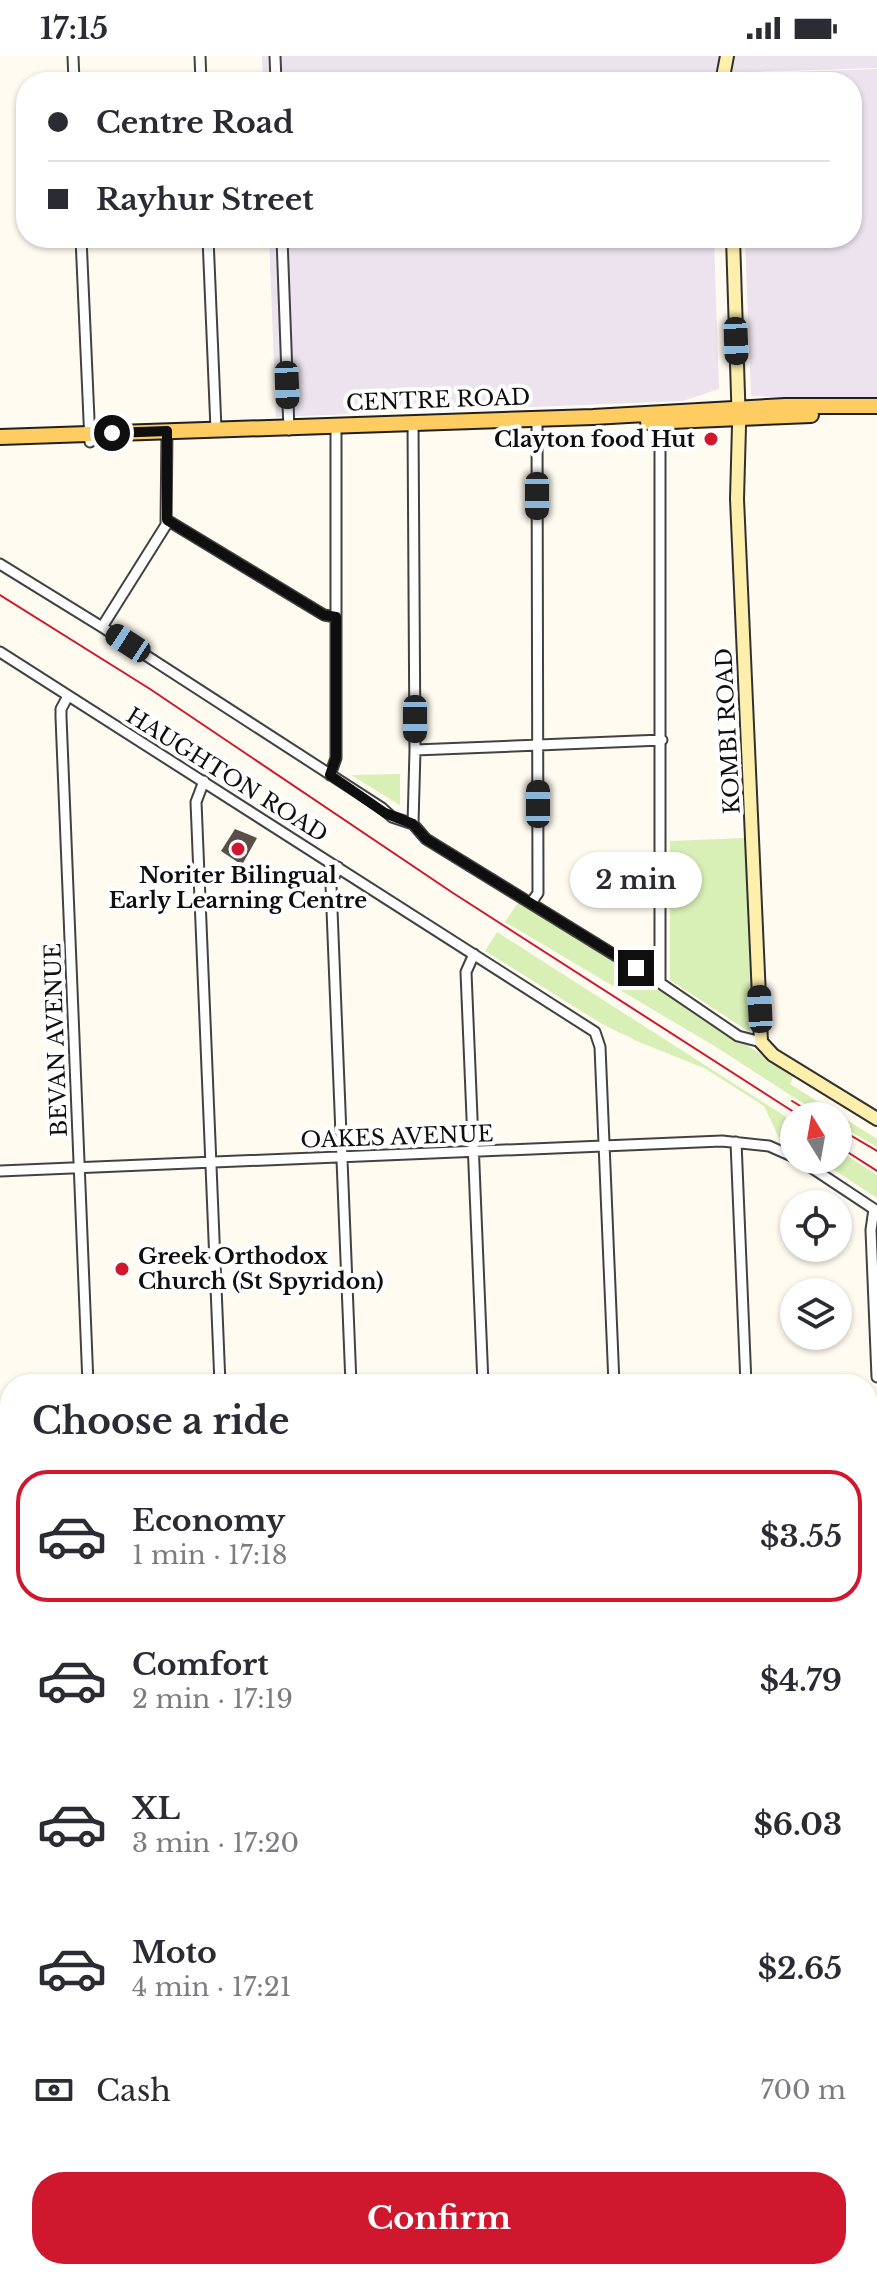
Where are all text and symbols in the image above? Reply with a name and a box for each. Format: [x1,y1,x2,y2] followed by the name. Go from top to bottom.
[40,10,108,47] text: 17:15
[96,104,294,141] text: Centre Road
[96,181,314,218] text: Rayhur Street
[723,317,749,365] car
[274,361,300,409] car
[345,383,531,417] street label: CENTRE ROAD
[94,415,130,451] route start
[494,426,696,453] place label: Clayton food Hut
[702,430,720,448] marker: Clayton food Hut
[525,472,549,520] car
[101,620,155,666] car
[710,647,746,815] street label: KOMBI ROAD
[403,695,427,743] car
[121,702,333,848] street label: HAUGHTON ROAD
[526,780,550,828] car
[229,840,247,858] marker: Noriter Bilingual Early Learning Centre
[570,852,702,908] callout: 2 min
[109,862,367,914] place label: Noriter Bilingual Early Learning Centre
[596,864,676,896] text: 2 min
[39,943,73,1137] street label: BEVAN AVENUE
[618,950,654,986] route end
[747,984,773,1034] car
[780,1102,852,1174] north arrow
[780,1102,852,1350] map controls
[300,1120,494,1154] street label: OAKES AVENUE
[780,1190,852,1262] button: locate
[138,1243,384,1295] place label: Greek Orthodox Church (St Spyridon)
[113,1260,131,1278] marker: Greek Orthodox Church (St Spyridon)
[780,1278,852,1350] button: layers
[32,1399,289,1444] text: Choose a ride
[36,1500,108,1572] icon: car
[132,1502,285,1539] text: Economy
[760,1518,842,1555] text: $3.55
[132,1539,287,1571] text: 1 min · 17:18
[36,1644,108,1716] icon: car
[132,1646,269,1683] text: Comfort
[760,1662,842,1699] text: $4.79
[132,1683,293,1715] text: 2 min · 17:19
[36,1788,108,1860] icon: car
[132,1790,180,1827] text: XL
[754,1806,842,1843] text: $6.03
[132,1827,299,1859] text: 3 min · 17:20
[36,1932,108,2004] icon: car
[132,1934,217,1971] text: Moto
[758,1950,842,1987] text: $2.65
[132,1971,291,2003] text: 4 min · 17:21
[32,2068,76,2112] icon: cash
[96,2072,171,2109] text: Cash
[760,2074,846,2106] text: 700 m
[32,2172,846,2264] button: Confirm

